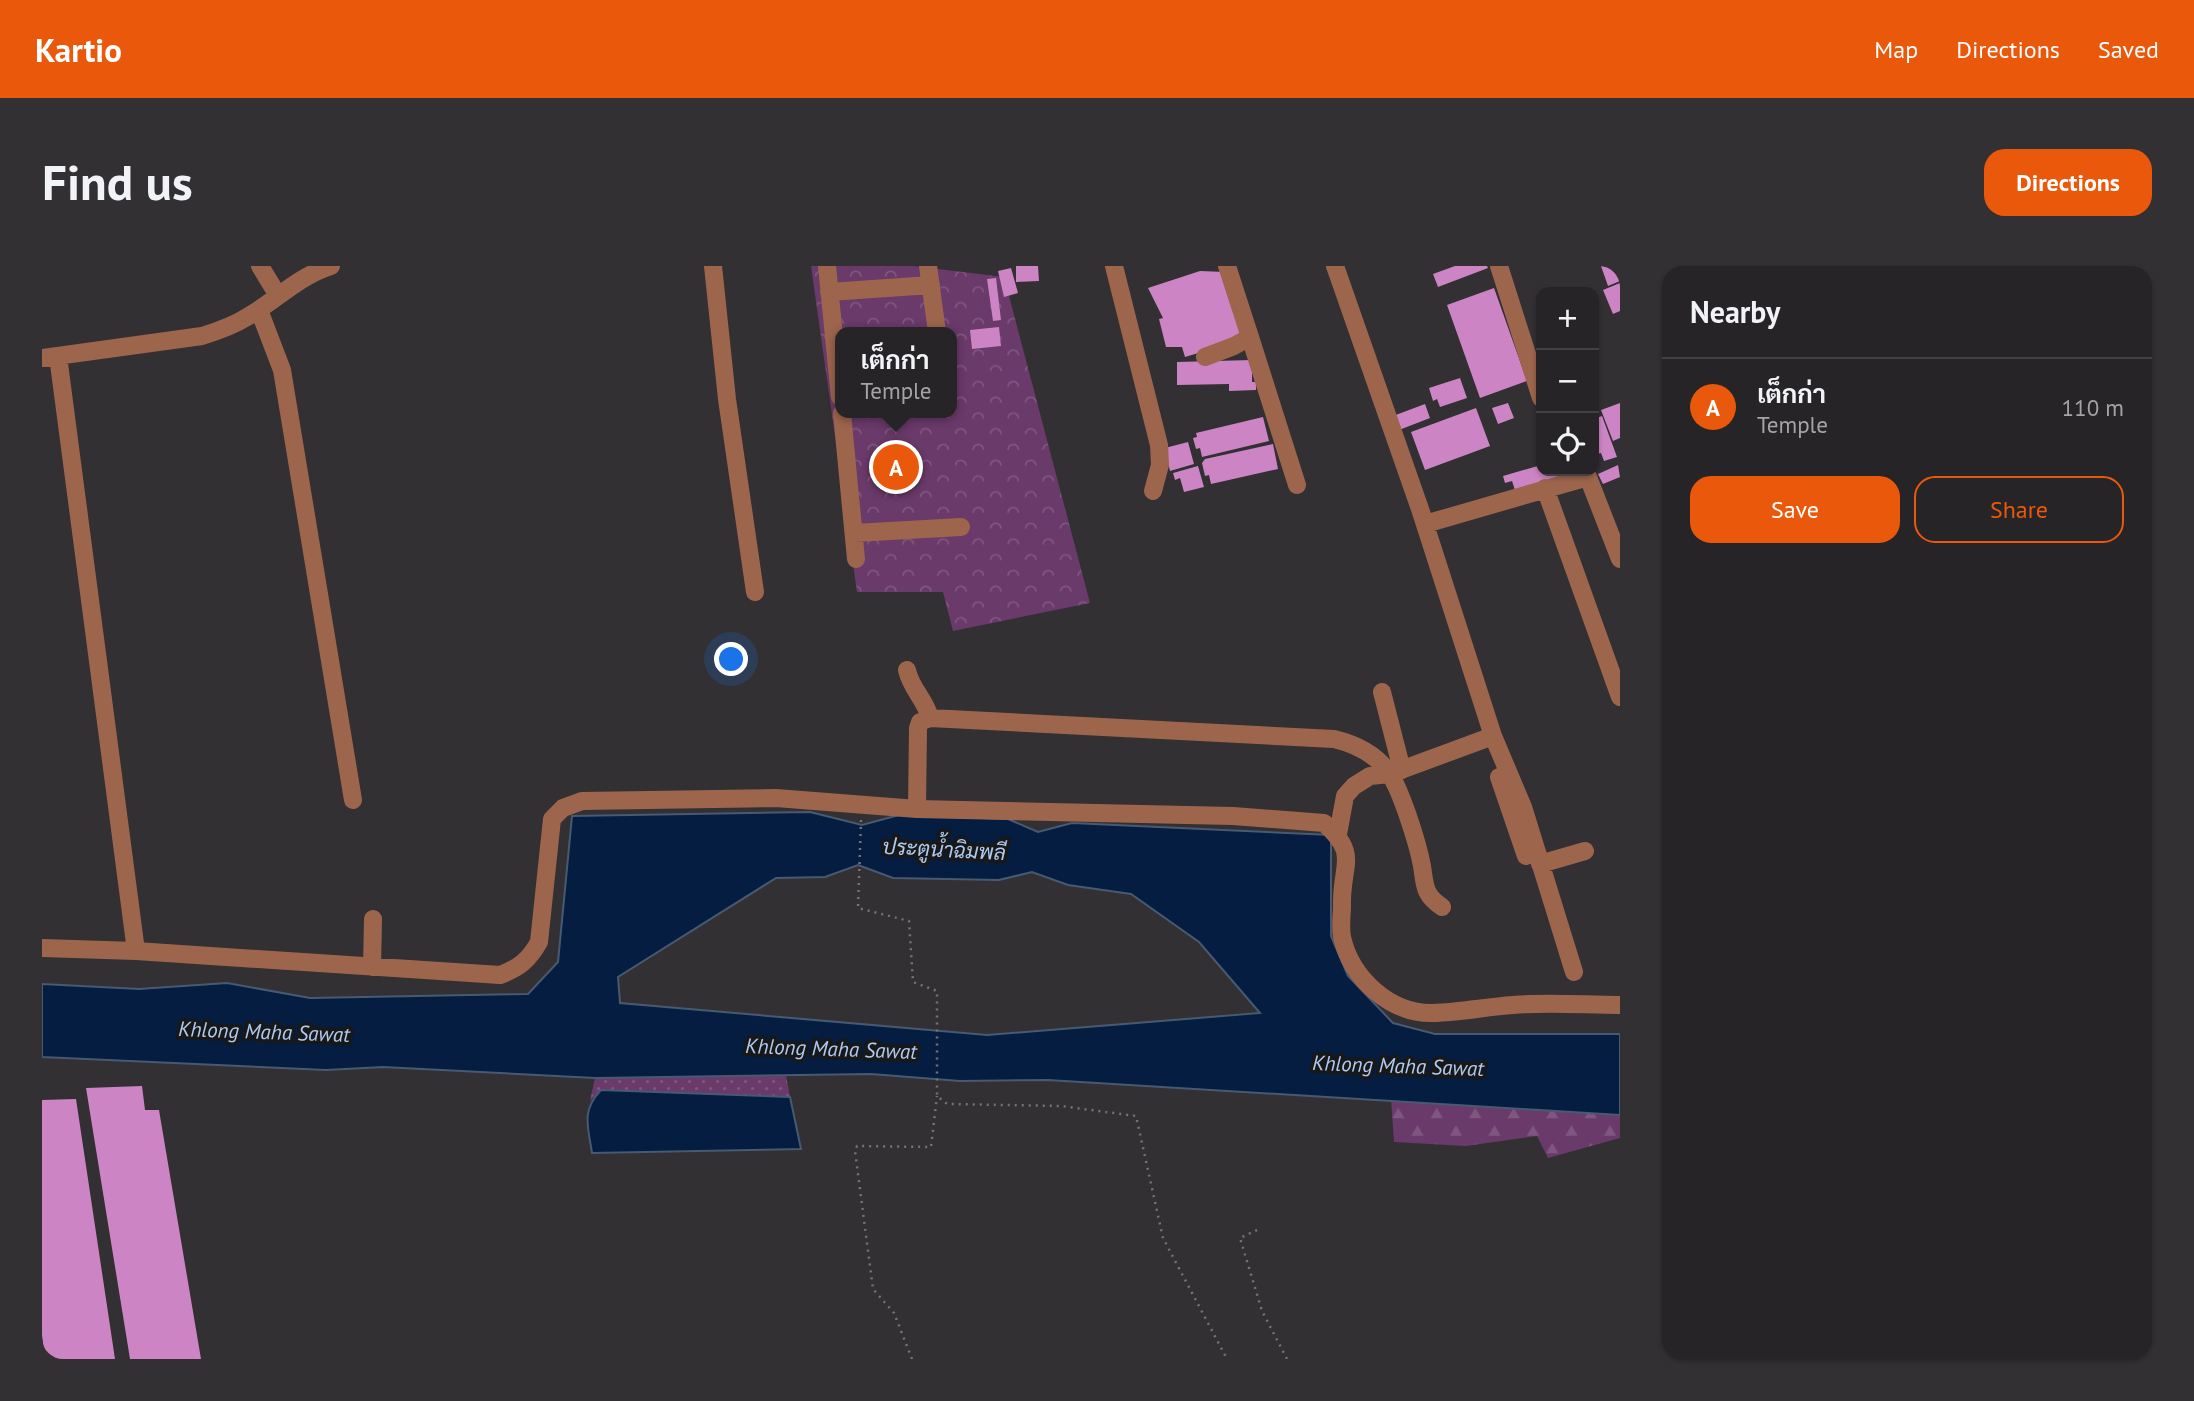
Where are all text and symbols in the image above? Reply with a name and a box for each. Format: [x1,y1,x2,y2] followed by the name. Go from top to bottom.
[35,28,122,71] text: Kartio
[1874,34,1918,65] text: Map
[1956,34,2060,65] text: Directions
[2098,34,2159,65] text: Saved
[1984,149,2152,216] button: Directions
[42,150,193,214] text: Find us
[1536,287,1599,476] map controls
[1536,287,1599,350] button: +
[1690,292,1780,331] text: Nearby
[835,327,957,418] popup
[860,343,930,376] text: เต็กก่า
[1536,350,1599,413] button: −
[860,376,932,405] text: Temple
[1757,377,1826,410] text: เต็กก่า
[1706,393,1720,422] text: A
[2062,393,2124,422] text: 110 m
[1757,410,1828,439] text: Temple
[1536,413,1599,476] button: locate
[873,441,919,493] pin: A
[1690,476,1900,543] button: Save
[1914,476,2124,543] button: Share
[714,642,748,676] your location
[881,829,1008,868] water label: ประตูน้ำฉิมพลี
[178,1015,352,1048] water label: Khlong Maha Sawat
[745,1032,919,1065] water label: Khlong Maha Sawat
[1312,1049,1486,1082] water label: Khlong Maha Sawat

